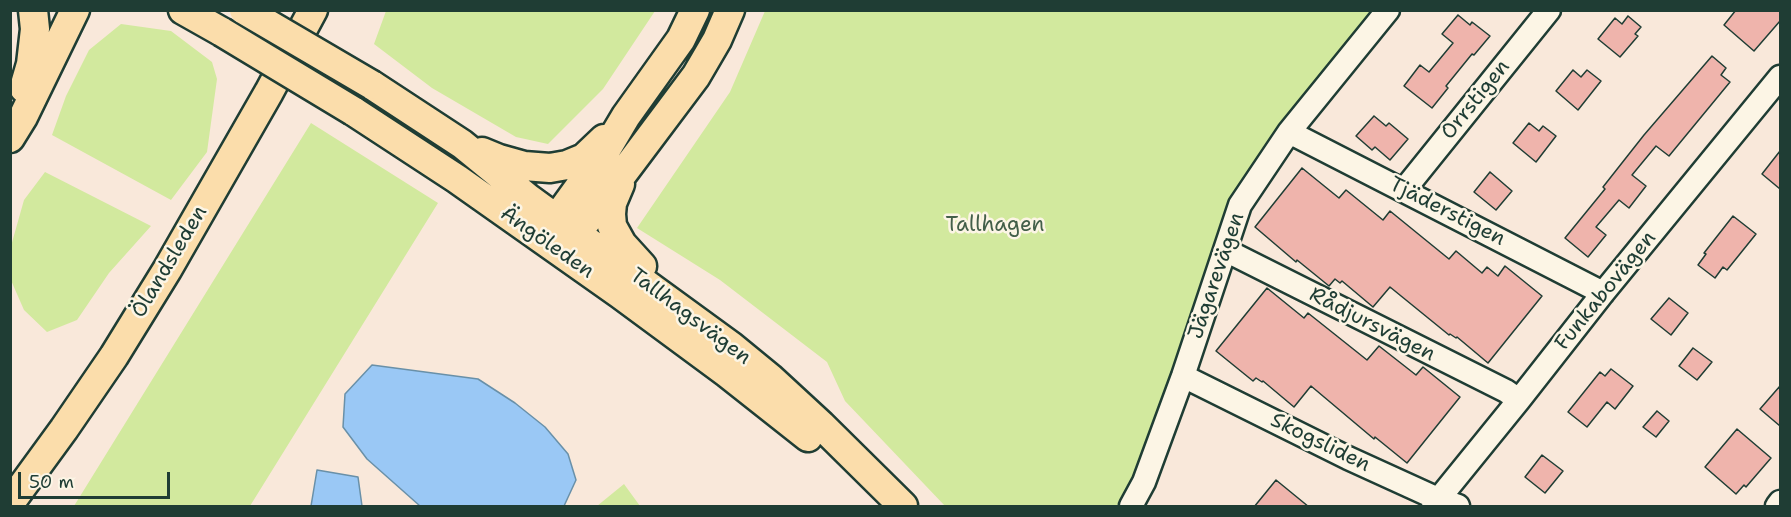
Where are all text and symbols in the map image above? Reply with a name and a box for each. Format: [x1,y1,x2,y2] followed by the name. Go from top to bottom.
[1436,55,1516,145] street label: Orrstigen
[1385,172,1509,252] street label: Tjäderstigen
[127,201,213,323] street label: Ölandsleden
[495,201,599,285] street label: Ängöleden
[1184,209,1250,343] street label: Jägarevägen
[946,213,1044,239] park label: Tallhagen
[1550,226,1662,356] street label: Funkabovägen
[624,263,756,371] street label: Tallhagsvägen
[1305,282,1439,368] street label: Rådjursvägen
[1266,408,1374,478] street label: Skogsliden
[21,460,172,498] scale bar
[29,470,74,494] text: 50 m

